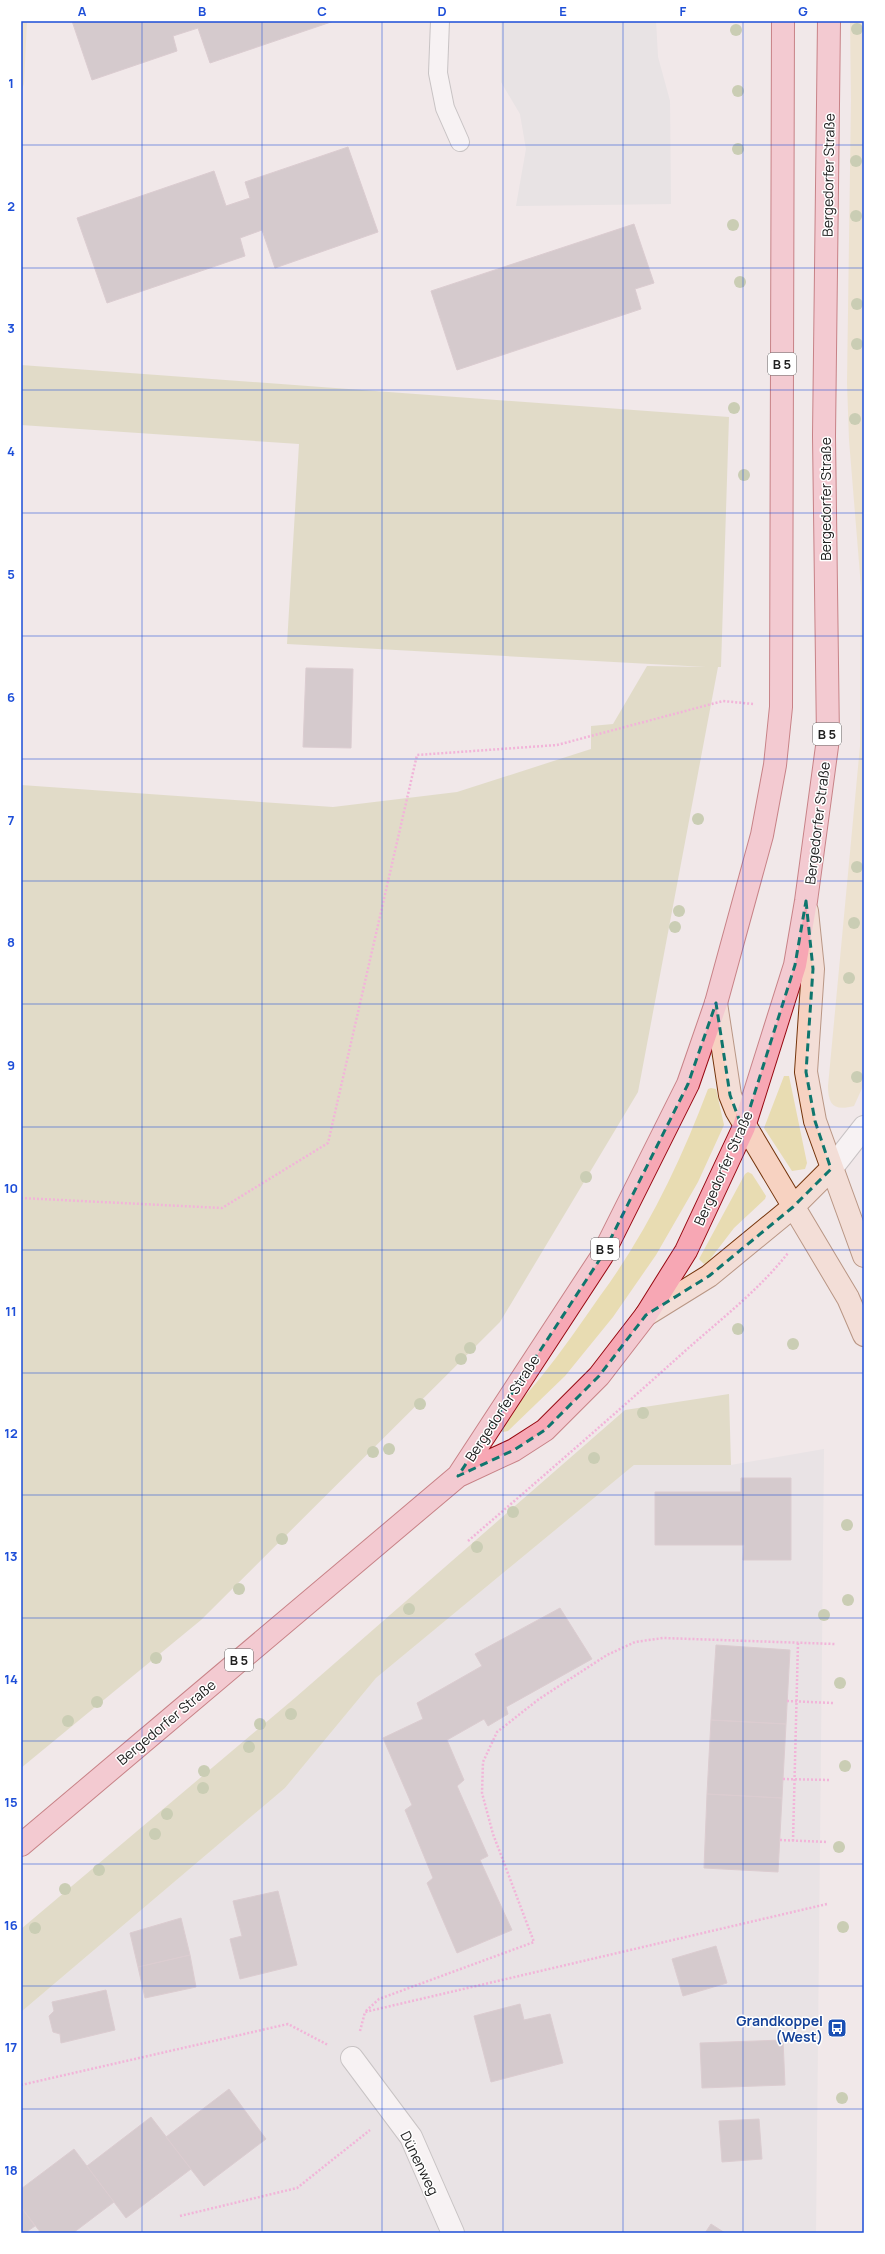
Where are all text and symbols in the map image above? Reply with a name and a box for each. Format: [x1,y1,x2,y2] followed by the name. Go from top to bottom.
[78,2,87,20] text: A
[198,2,206,20] text: B
[317,2,327,20] text: C
[437,2,447,20] text: D
[559,2,567,20] text: E
[680,2,687,20] text: F
[798,2,808,20] text: G
[8,74,14,92] text: 1
[817,113,839,237] street label: Bergedorfer Straße
[7,197,15,215] text: 2
[7,319,15,337] text: 3
[768,353,796,375] road number: B 5
[816,437,835,561] street label: Bergedorfer Straße
[7,442,15,460] text: 4
[7,565,15,583] text: 5
[7,688,15,706] text: 6
[813,723,841,745] road number: B 5
[800,760,834,886] street label: Bergedorfer Straße
[8,811,15,829] text: 7
[7,933,15,951] text: 8
[7,1056,15,1074] text: 9
[689,1108,757,1228] street label: Bergedorfer Straße
[4,1179,18,1197] text: 10
[591,1238,619,1260] road number: B 5
[5,1302,17,1320] text: 11
[460,1351,544,1465] street label: Bergedorfer Straße
[4,1424,18,1442] text: 12
[4,1547,18,1565] text: 13
[225,1649,253,1671] road number: B 5
[4,1670,18,1688] text: 14
[113,1675,219,1769] street label: Bergedorfer Straße
[4,1793,18,1811] text: 15
[4,1916,18,1934] text: 16
[736,2011,823,2046] place label: Grandkoppel (West)
[826,2017,848,2039] bus stop icon: Grandkoppel (West)
[5,2038,17,2056] text: 17
[396,2128,444,2198] street label: Dünenweg
[4,2161,18,2179] text: 18

